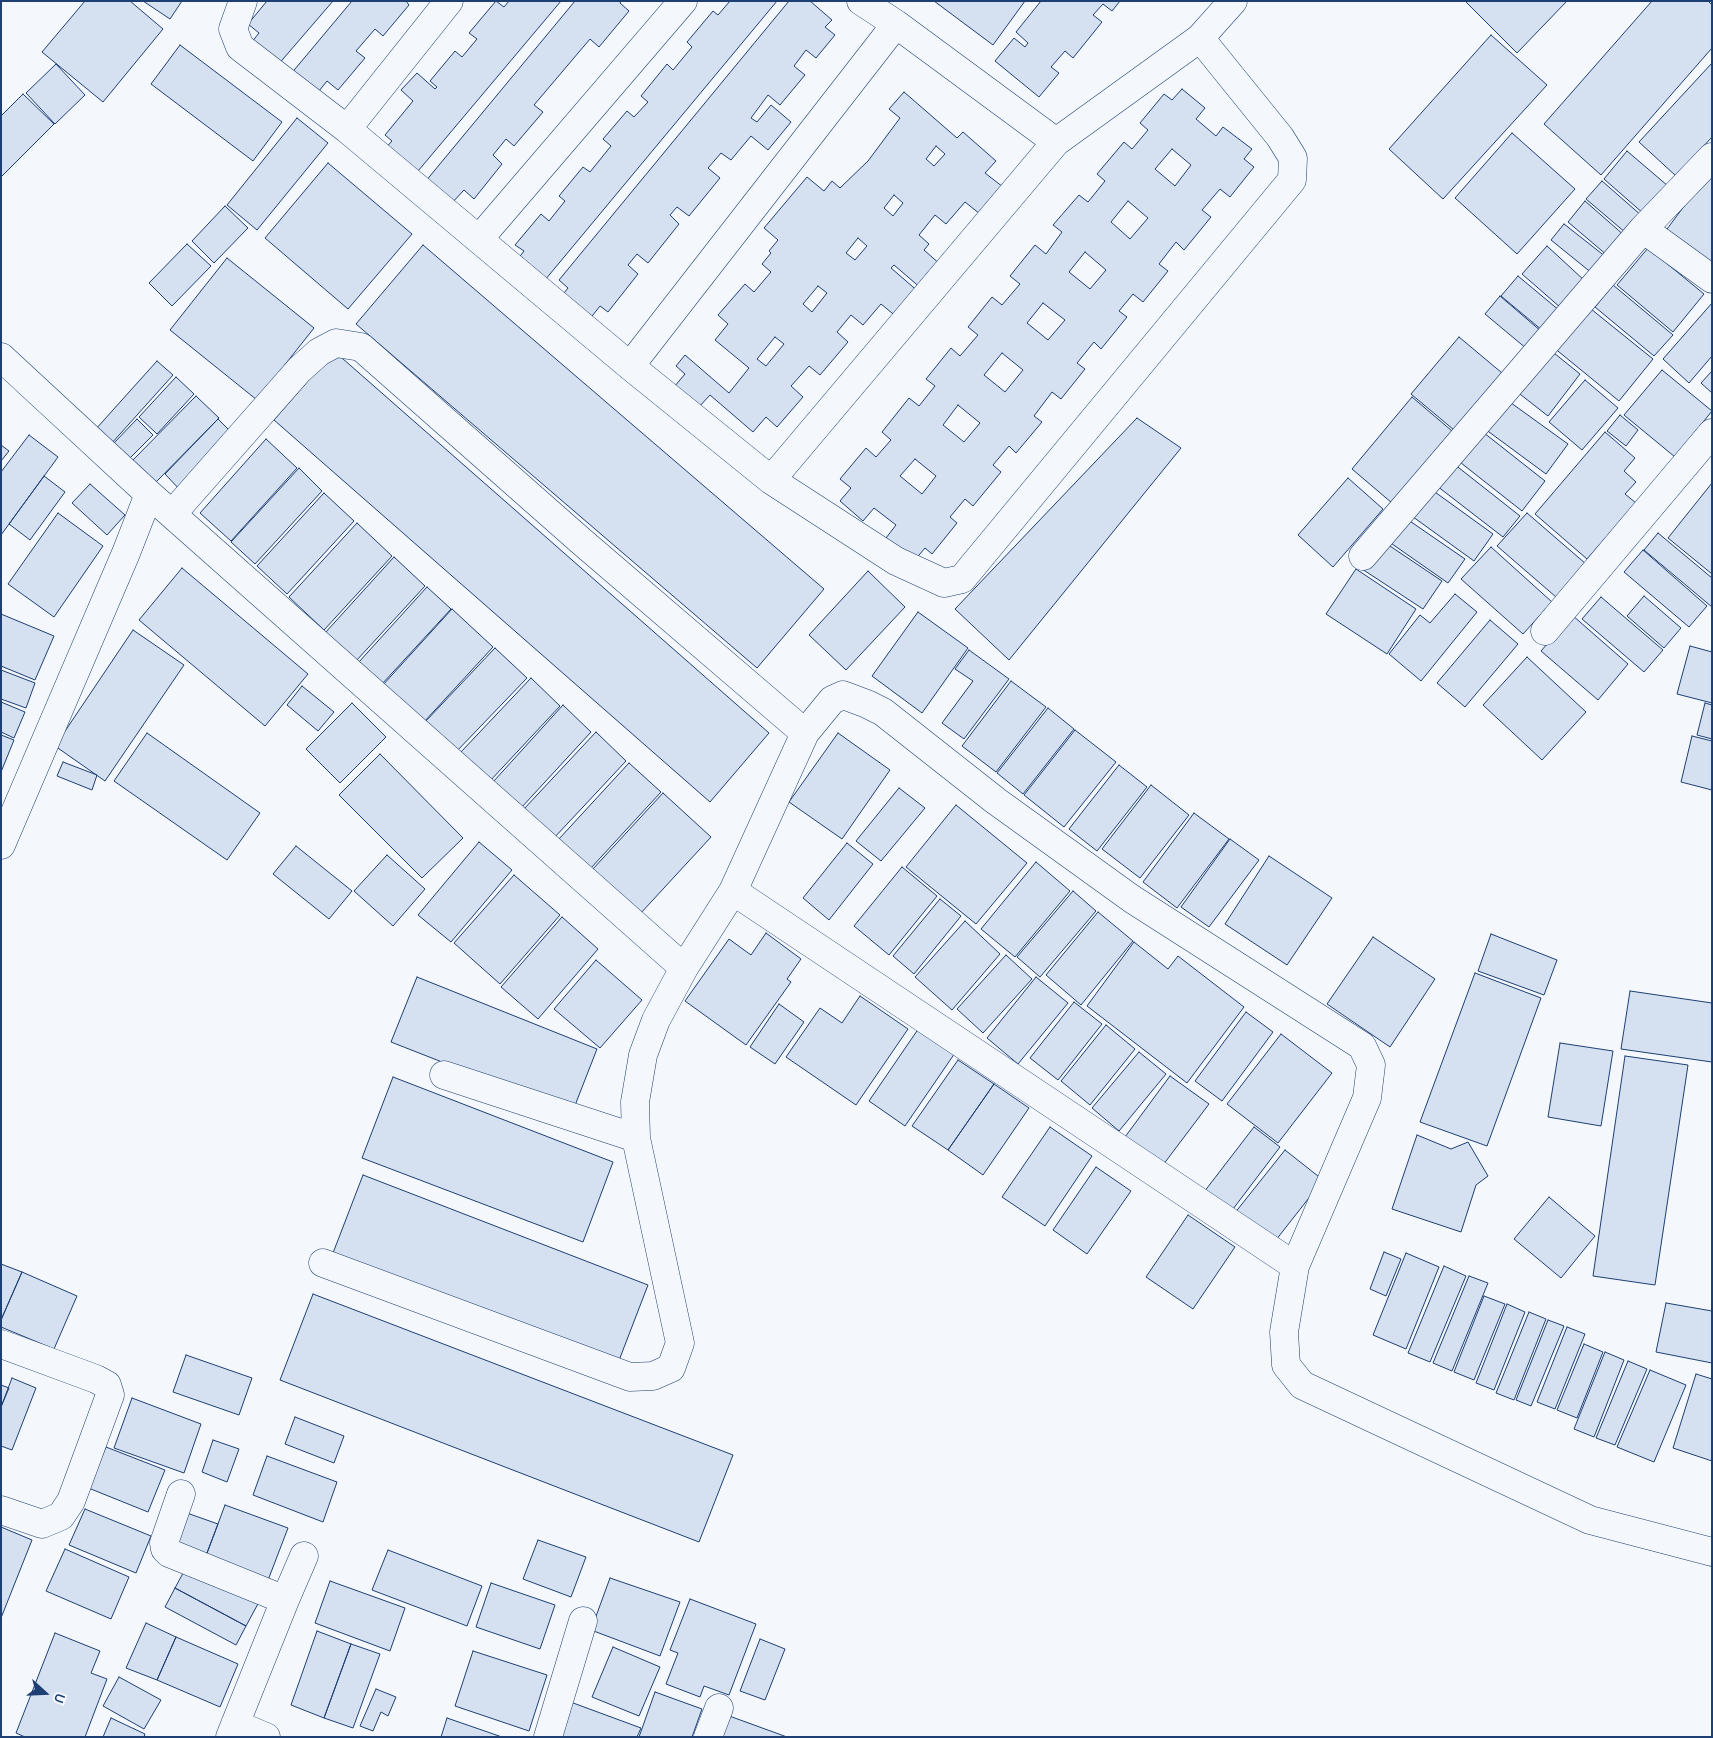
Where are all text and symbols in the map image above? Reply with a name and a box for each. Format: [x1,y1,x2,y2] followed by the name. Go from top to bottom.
[20,1668,70,1718] north arrow
[50,1691,69,1706] text: U

